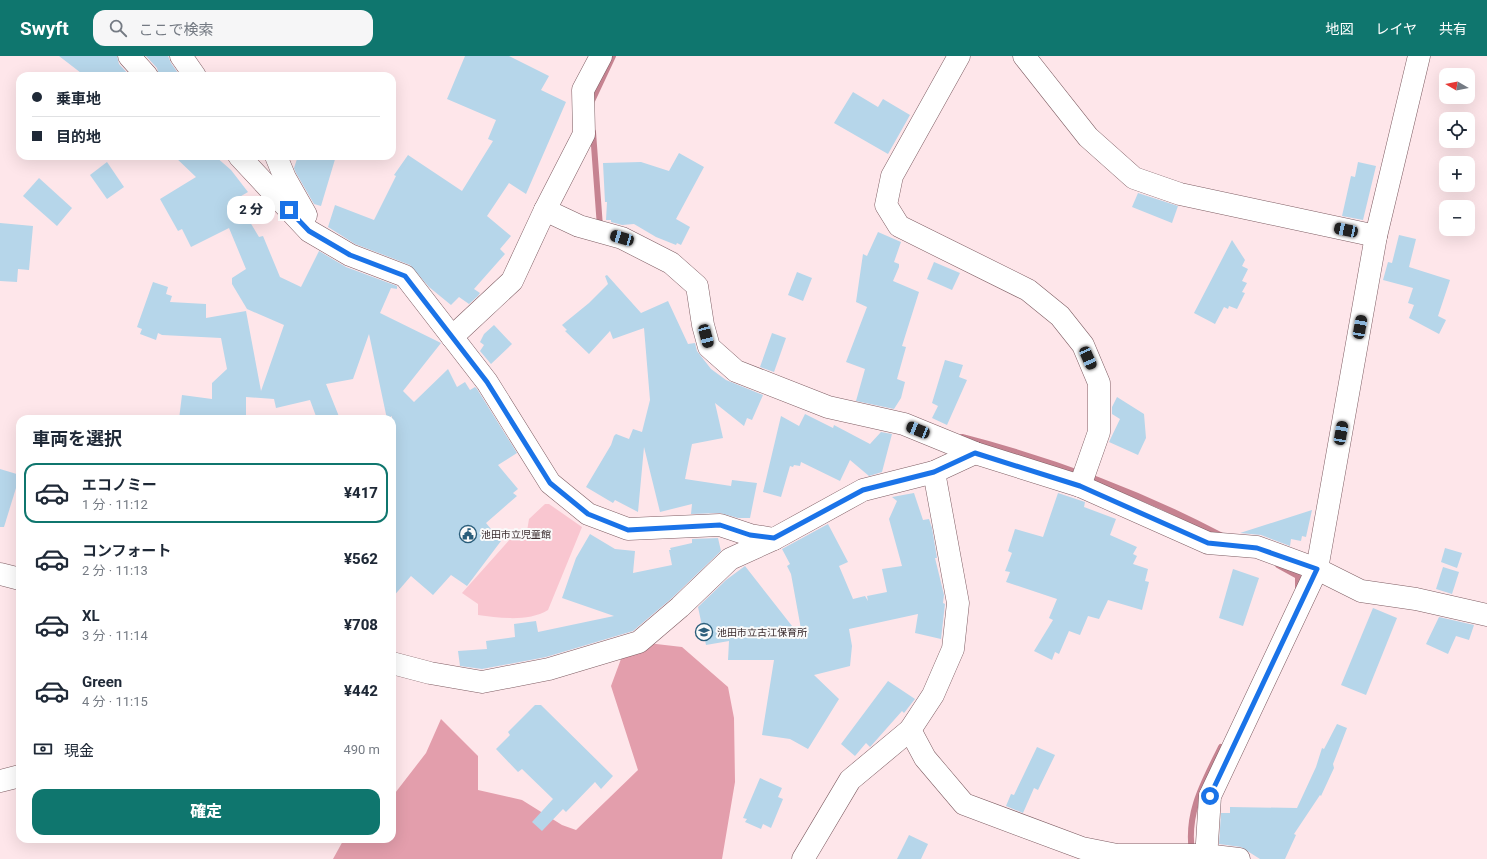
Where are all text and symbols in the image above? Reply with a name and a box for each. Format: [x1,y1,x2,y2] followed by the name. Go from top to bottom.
[93,10,373,46] search box
[20,17,69,40] text: Swyft
[107,17,129,39] icon: search
[139,21,214,39] text: ここで検索
[1325,21,1353,37] text: 地図
[1375,21,1417,37] text: レイヤ
[1439,21,1467,37] text: 共有
[1439,68,1475,104] north arrow
[1439,68,1475,236] map controls
[56,90,101,108] text: 乗車地
[1439,112,1475,148] button: locate
[56,128,101,146] text: 目的地
[1439,156,1475,192] button: +
[227,196,275,224] callout: 2 分
[1439,200,1475,236] button: −
[280,201,298,219] route end
[239,202,263,217] text: 2 分
[1333,222,1359,238] car
[609,229,635,247] car
[1352,314,1368,340] car
[697,323,715,349] car
[1078,345,1098,371] car
[905,420,931,440] car
[1333,420,1349,446] car
[32,428,122,449] text: 車両を選択
[34,475,70,511] icon: car
[82,476,157,494] text: エコノミー
[344,484,378,502] text: ¥417
[82,497,148,512] text: 1 分 · 11:12
[458,524,478,544] public building icon: 池田市立児童館
[481,529,551,540] place label: 池田市立児童館
[34,541,70,577] icon: car
[82,542,172,560] text: コンフォート
[344,550,378,568] text: ¥562
[82,563,148,578] text: 2 分 · 11:13
[34,607,70,643] icon: car
[82,607,100,625] text: XL
[344,616,378,634] text: ¥708
[694,622,714,642] school or university icon: 池田市立古江保育所
[717,627,807,638] place label: 池田市立古江保育所
[82,628,148,643] text: 3 分 · 11:14
[34,673,70,709] icon: car
[82,673,122,691] text: Green
[344,682,378,700] text: ¥442
[82,694,148,709] text: 4 分 · 11:15
[32,738,54,760] icon: cash
[64,742,94,760] text: 現金
[343,742,380,757] text: 490 m
[1201,787,1219,805] route start
[32,789,380,835] button: 確定

